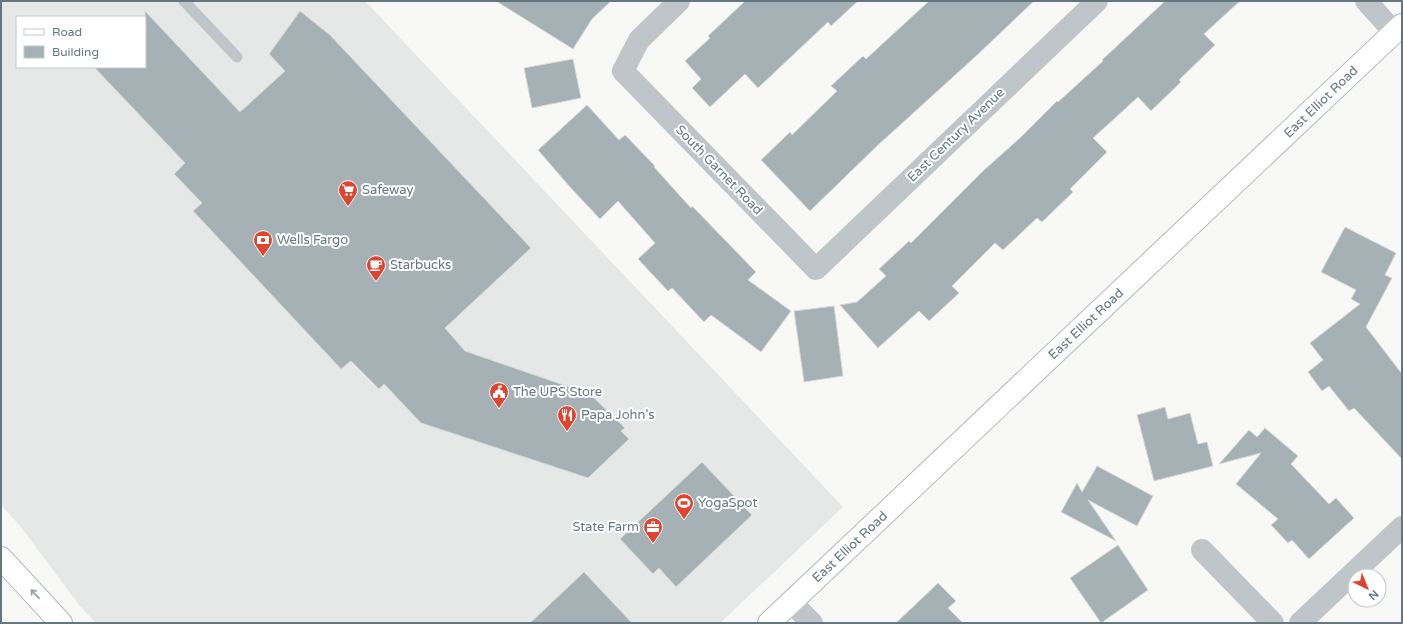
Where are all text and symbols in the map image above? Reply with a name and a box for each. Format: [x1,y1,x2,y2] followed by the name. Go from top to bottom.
[16,16,146,68] legend
[52,25,82,39] text: Road
[52,45,99,59] text: Building
[1281,63,1361,141] street label: East Elliot Road
[904,85,1008,185] street label: East Century Avenue
[672,122,766,218] street label: South Garnet Road
[337,179,359,207] supermarket icon: Safeway
[362,182,413,198] place label: Safeway
[252,229,274,257] bank icon: Wells Fargo
[277,232,348,248] place label: Wells Fargo
[365,254,387,282] cafe icon: Starbucks
[390,257,451,273] place label: Starbucks
[1045,285,1127,363] street label: East Elliot Road
[488,381,510,409] public building icon: The UPS Store
[513,384,602,400] place label: The UPS Store
[556,404,578,432] restaurant icon: Papa John's
[581,407,655,423] place label: Papa John's
[673,492,695,520] sports icon: YogaSpot
[698,495,757,511] place label: YogaSpot
[809,508,891,586] street label: East Elliot Road
[642,516,664,544] office icon: State Farm
[572,519,639,535] place label: State Farm
[1347,568,1387,608] north arrow
[1366,587,1381,603] text: N
[31,590,40,600] one-way arrow

